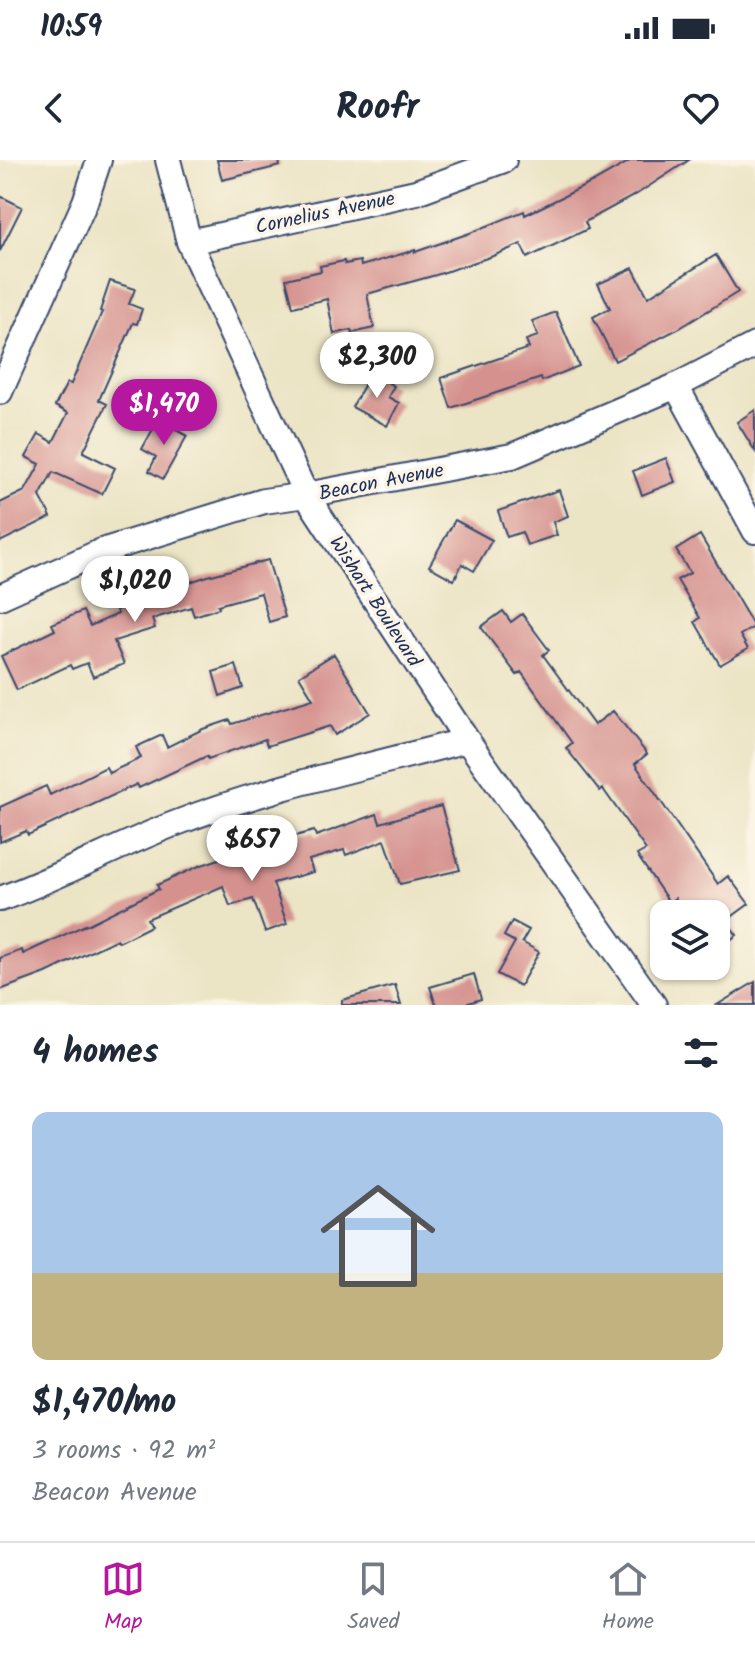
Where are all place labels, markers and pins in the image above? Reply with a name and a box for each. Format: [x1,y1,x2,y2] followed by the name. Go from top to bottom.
[312,332,442,400] pin: $2,300
[99,379,229,447] pin: $1,470
[70,556,200,624] pin: $1,020
[205,815,299,883] pin: $657

